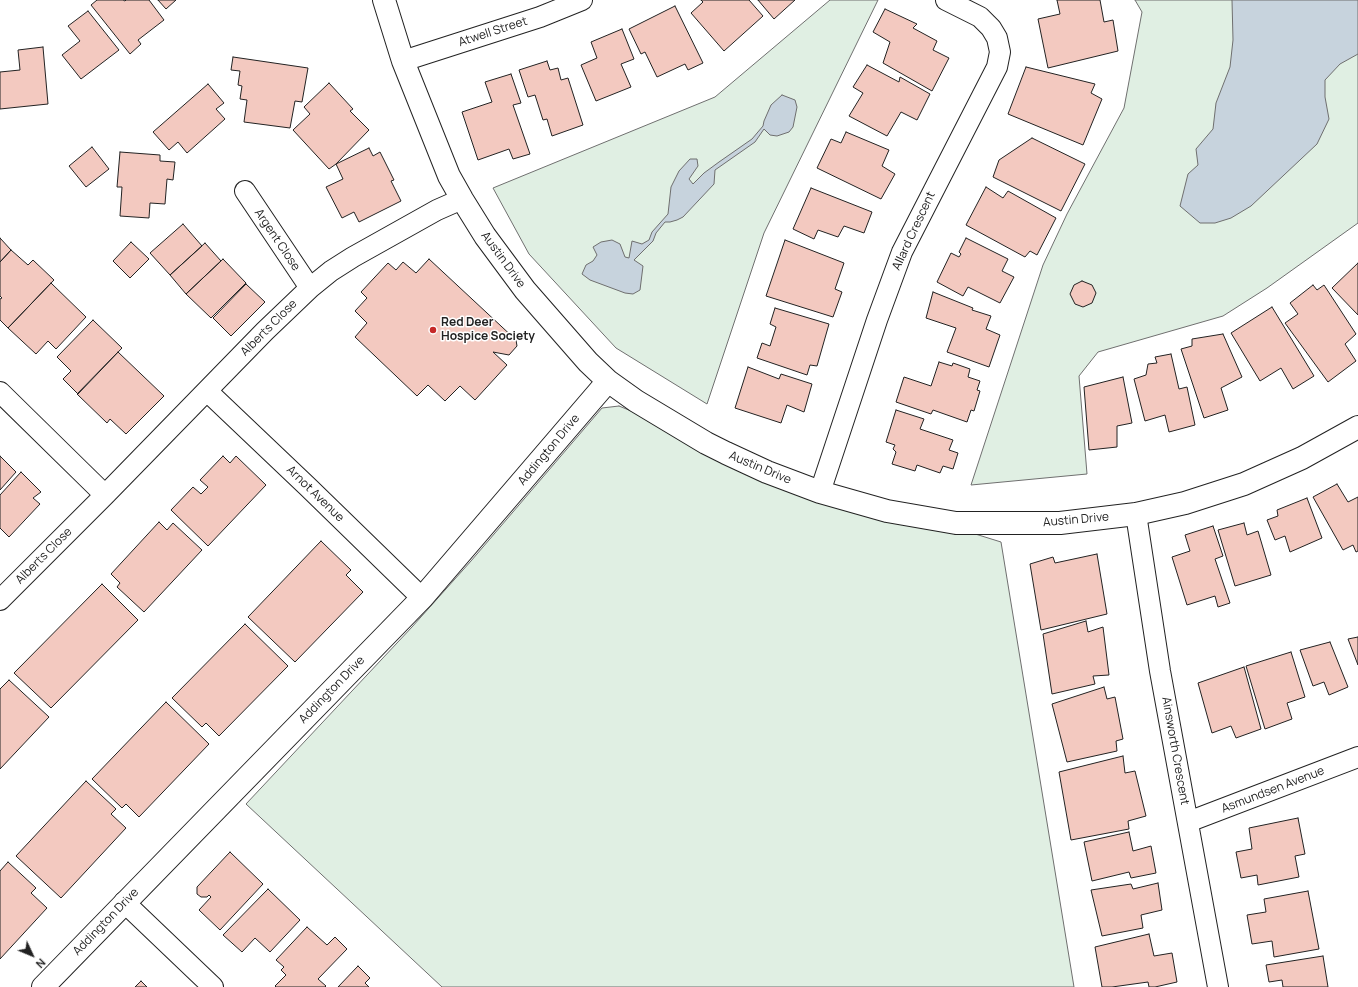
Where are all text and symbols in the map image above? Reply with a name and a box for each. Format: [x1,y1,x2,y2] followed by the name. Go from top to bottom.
[457,14,529,50] street label: Atwell Street
[890,189,938,273] street label: Allard Crescent
[251,206,303,274] street label: Argent Close
[478,229,528,291] street label: Austin Drive
[238,297,300,359] street label: Alberts Close
[441,316,535,344] place label: Red Deer Hospice Society
[428,325,438,335] marker: Red Deer Hospice Society
[515,412,583,488] street label: Addington Drive
[727,448,793,488] street label: Austin Drive
[283,463,347,525] street label: Arnot Avenue
[1042,510,1110,530] street label: Austin Drive
[13,525,75,587] street label: Alberts Close
[296,653,368,727] street label: Addington Drive
[1158,696,1192,806] street label: Ainsworth Crescent
[1219,764,1327,816] street label: Asmundsen Avenue
[70,885,142,959] street label: Addington Drive
[12,935,52,975] north arrow
[33,956,49,972] text: N

